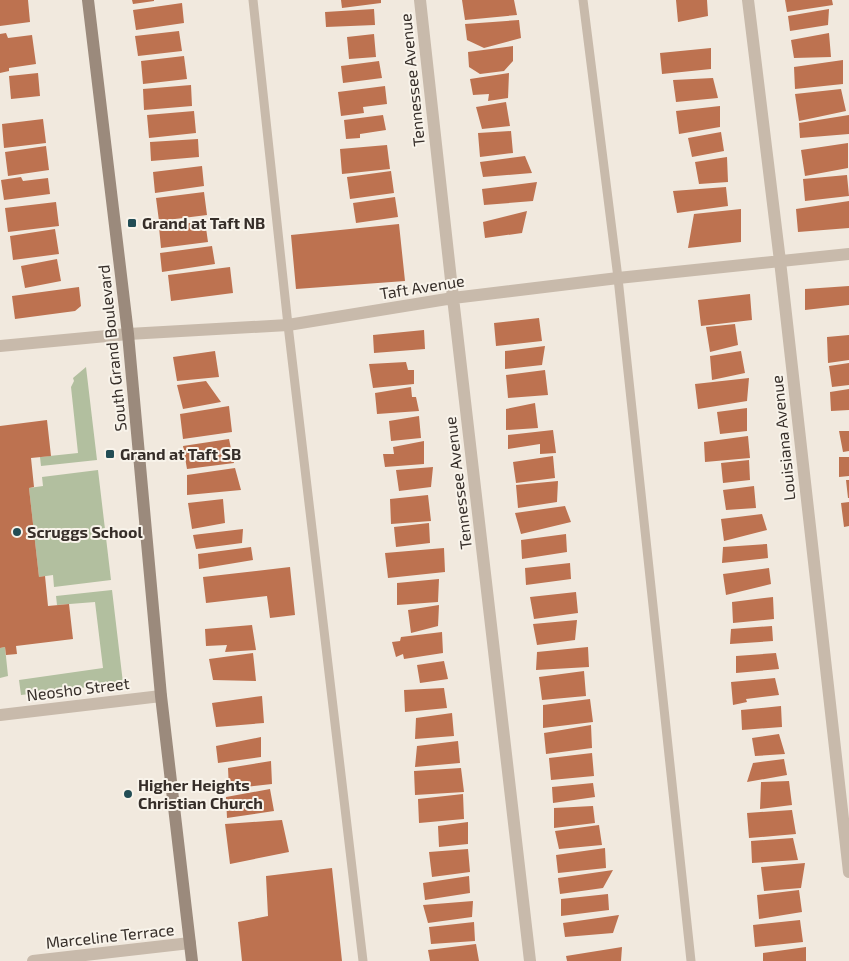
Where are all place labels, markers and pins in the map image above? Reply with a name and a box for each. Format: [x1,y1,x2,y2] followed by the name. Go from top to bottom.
[142,213,265,232] place label: Grand at Taft NB
[126,217,138,229] marker: Grand at Taft NB
[120,444,241,463] place label: Grand at Taft SB
[104,448,116,460] marker: Grand at Taft SB
[27,522,143,541] place label: Scruggs School
[11,526,23,538] marker: Scruggs School
[138,775,263,812] place label: Higher Heights Christian Church
[122,788,134,800] marker: Higher Heights Christian Church

